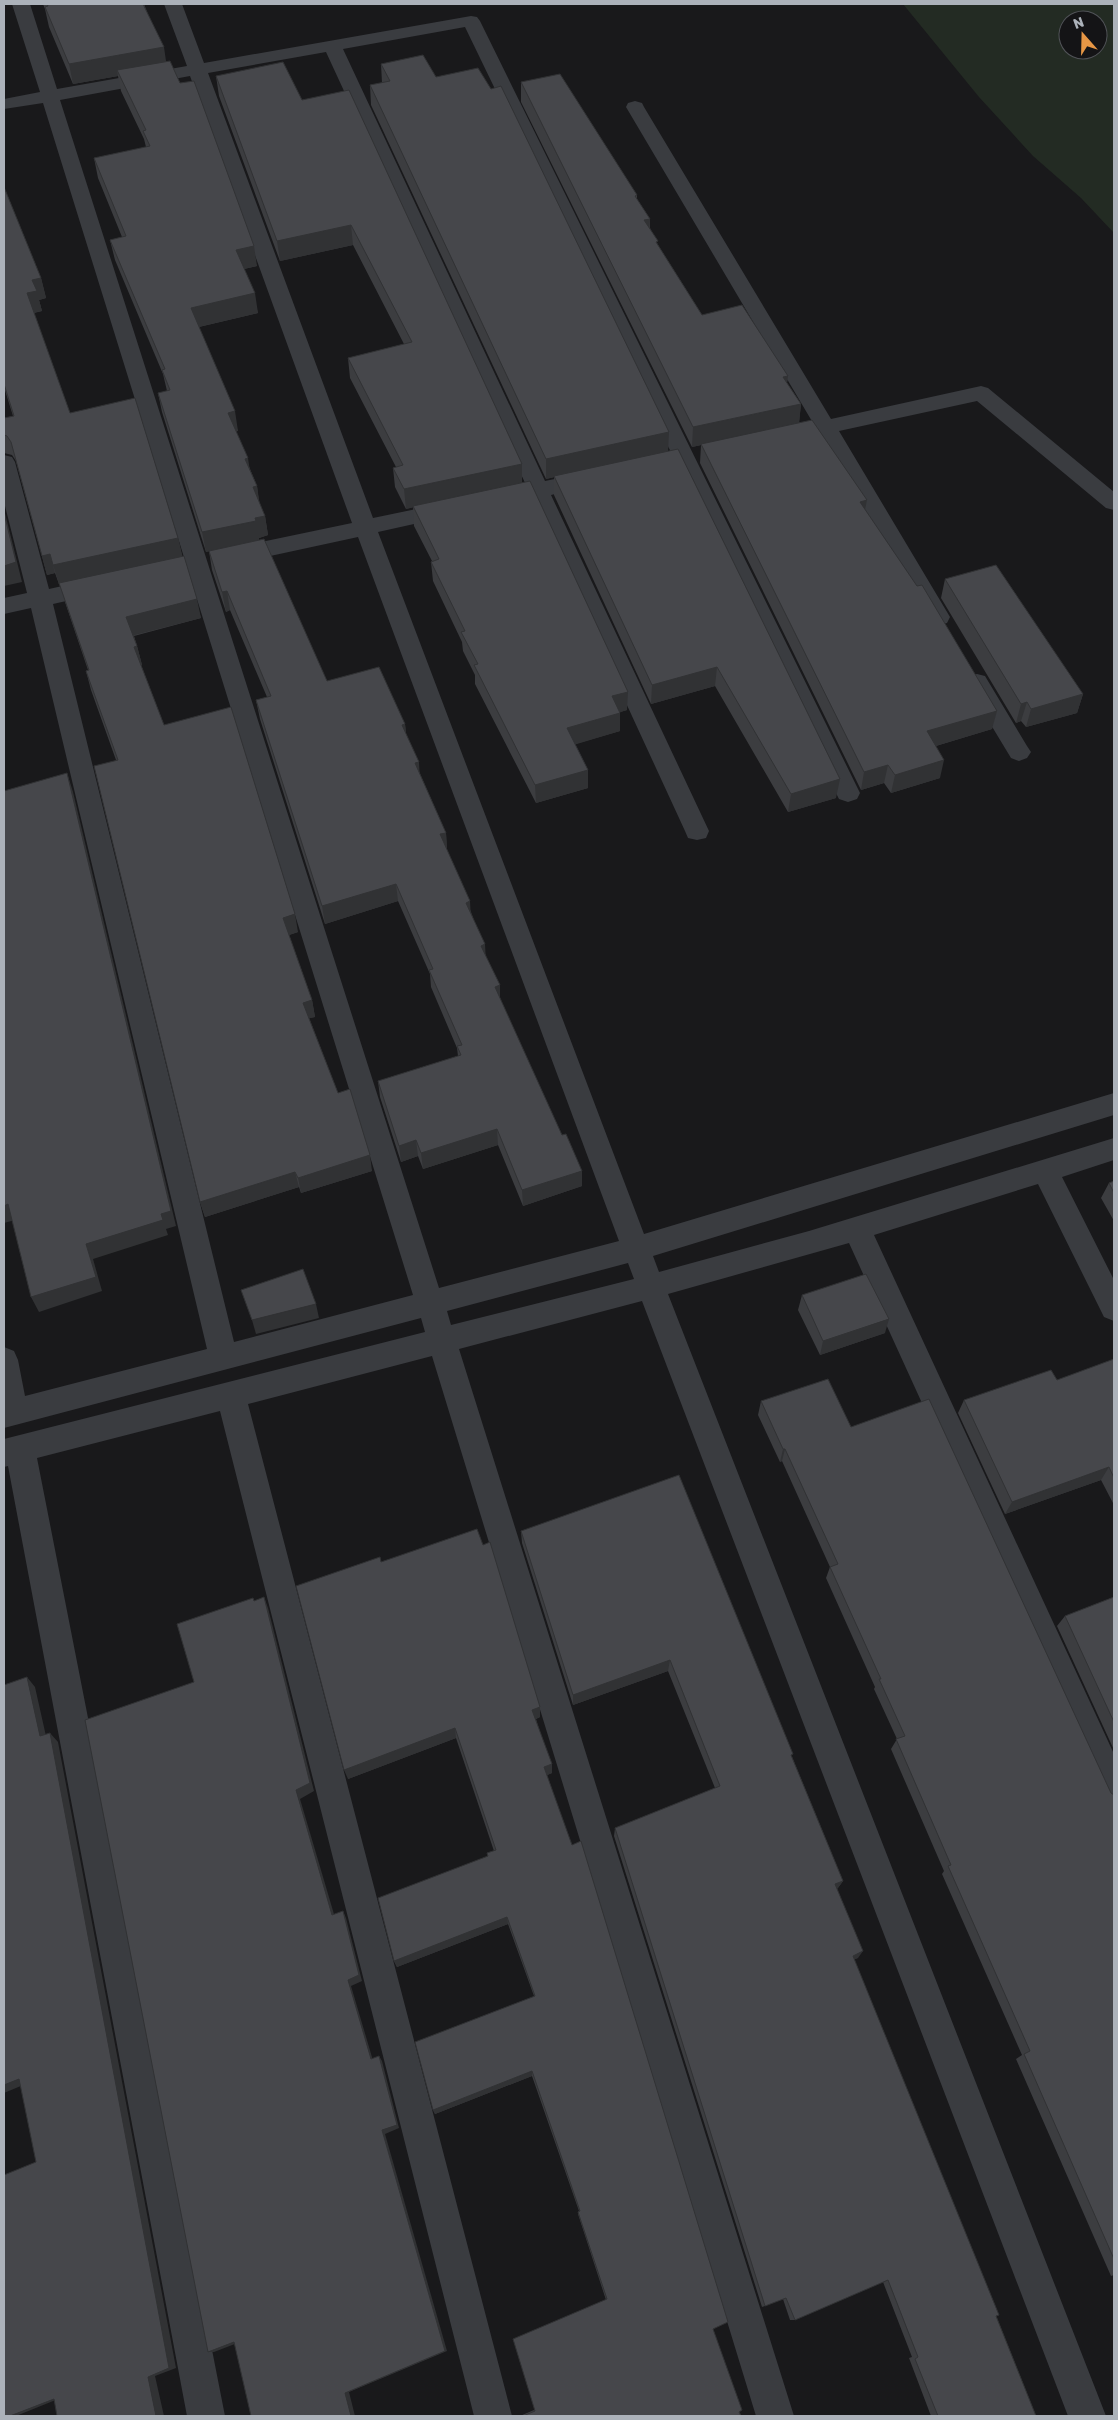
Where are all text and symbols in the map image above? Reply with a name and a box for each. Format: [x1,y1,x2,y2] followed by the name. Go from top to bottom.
[1058,10,1108,60] north arrow
[1071,14,1086,33] text: N

